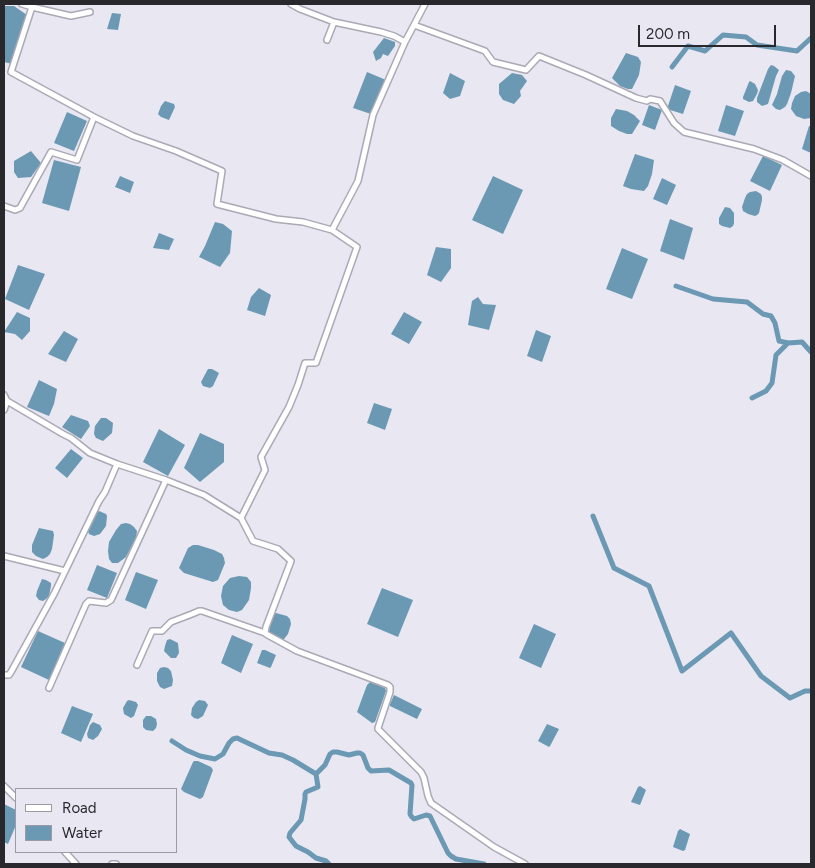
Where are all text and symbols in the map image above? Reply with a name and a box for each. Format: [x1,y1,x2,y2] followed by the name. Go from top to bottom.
[640,15,778,47] scale bar
[646,25,690,43] text: 200 m
[15,788,178,853] legend
[62,799,97,817] text: Road
[62,824,102,842] text: Water

